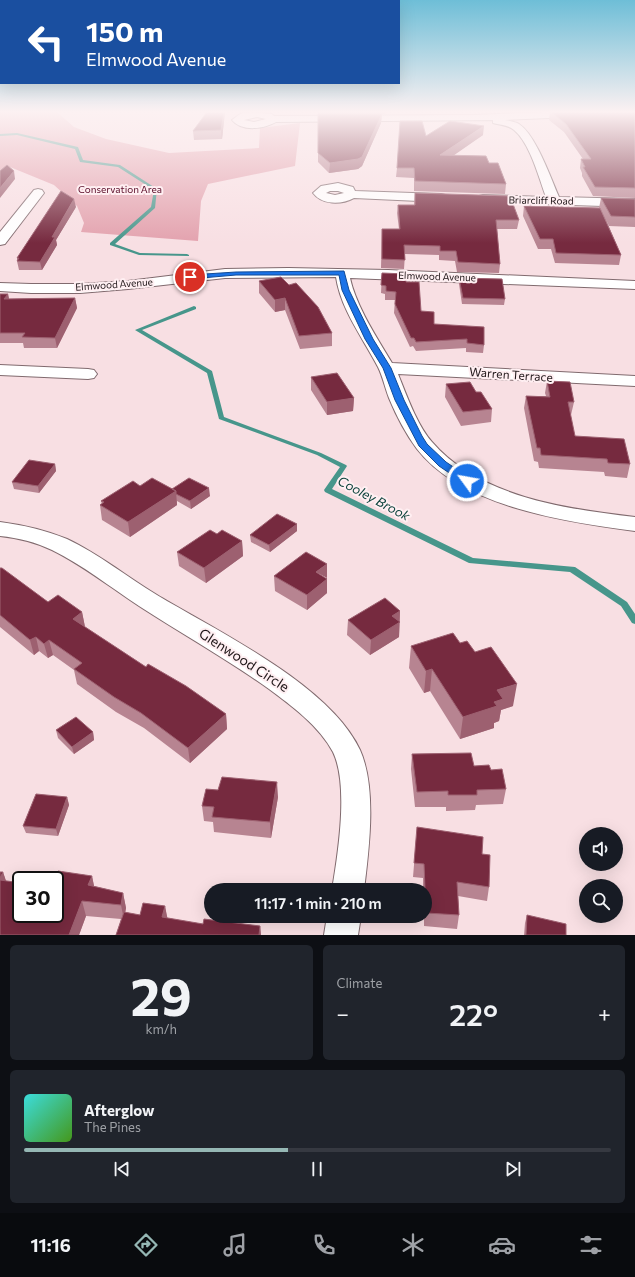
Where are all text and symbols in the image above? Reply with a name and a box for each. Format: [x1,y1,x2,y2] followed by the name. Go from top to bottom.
[86,14,163,48] text: 150 m
[20,16,72,68] icon: left
[86,48,226,70] text: Elmwood Avenue
[78,183,162,195] park label: Conservation Area
[508,193,574,207] street label: Briarcliff Road
[173,260,207,294] pin
[179,266,201,288] icon: arrive
[398,269,476,283] street label: Elmwood Avenue
[75,275,153,293] street label: Elmwood Avenue
[469,364,553,384] street label: Warren Terrace
[446,460,488,502] position arrow
[335,472,414,524] water label: Cooley Brook
[196,624,292,695] street label: Glenwood Circle
[579,827,623,923] map controls
[579,827,623,871] button: sound
[12,871,64,923] speed limit sign: 30
[579,879,623,923] button: search
[254,894,382,912] text: 11:17 · 1 min · 210 m
[131,963,192,1027] text: 29
[337,975,382,991] text: Climate
[449,995,498,1032] text: 22°
[337,1000,349,1027] text: −
[598,1000,611,1027] text: +
[145,1021,177,1037] text: km/h
[84,1101,154,1119] text: Afterglow
[84,1119,141,1135] text: The Pines
[111,1158,133,1180] icon: previous
[306,1158,328,1180] icon: pause
[502,1158,524,1180] icon: next
[132,1231,160,1259] icon: directions
[221,1231,249,1259] icon: music
[310,1231,338,1259] icon: phone
[399,1231,427,1259] icon: climate
[488,1231,516,1259] icon: car
[577,1231,605,1259] icon: filters
[30,1234,71,1256] text: 11:16

